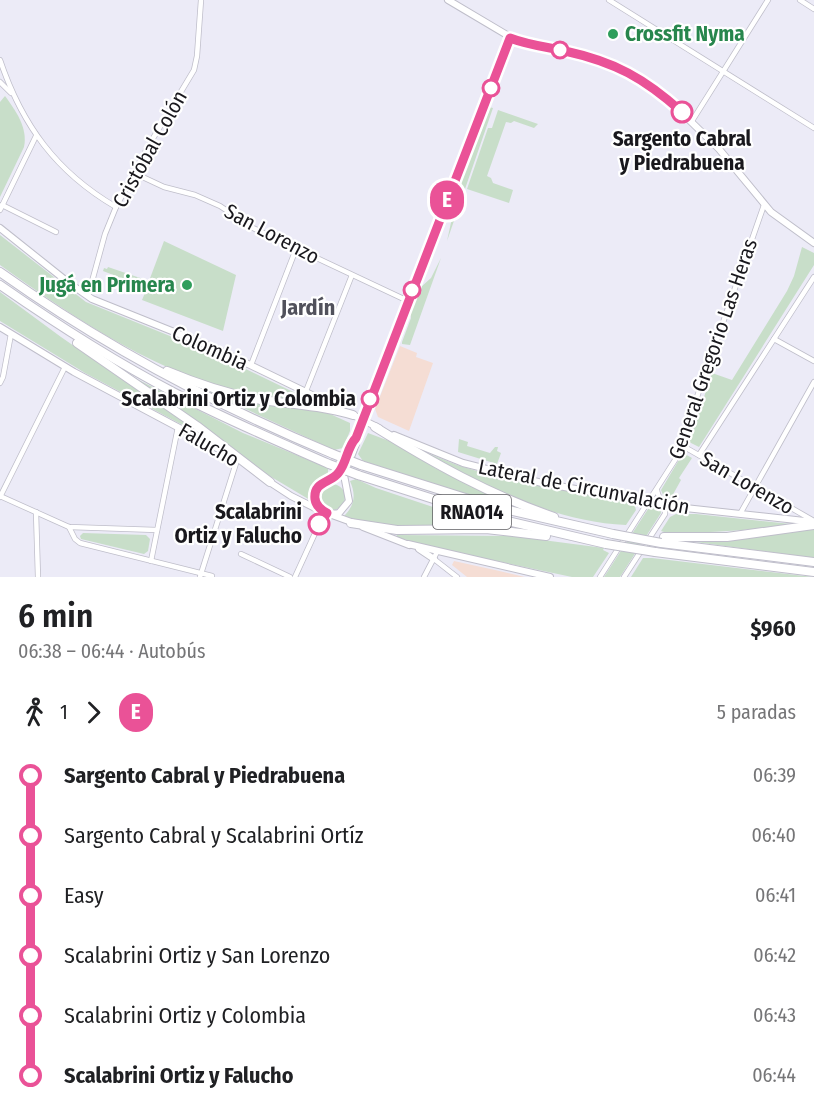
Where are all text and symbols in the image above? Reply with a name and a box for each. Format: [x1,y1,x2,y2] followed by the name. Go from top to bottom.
[625,21,745,47] place label: Crossfit Nyma
[606,27,620,41] marker: Crossfit Nyma
[551,41,569,59] unlabelled marker
[482,79,500,97] unlabelled marker
[107,86,193,212] street label: Cristóbal Colón
[671,101,693,123] marker: Sargento Cabral y Piedrabuena
[613,126,752,176] place label: Sargento Cabral y Piedrabuena
[428,180,466,220] line badge: E
[442,187,452,213] text: E
[220,198,324,270] street label: San Lorenzo
[663,235,763,463] street label: General Gregorio Las Heras
[38,272,175,298] place label: Jugá en Primera
[180,278,194,292] marker: Jugá en Primera
[403,281,421,299] unlabelled marker
[280,294,335,321] district label: Jardín
[168,320,252,376] street label: Colombia
[121,386,356,412] place label: Scalabrini Ortiz y Colombia
[361,390,379,408] marker: Scalabrini Ortiz y Colombia
[174,417,244,473] street label: Falucho
[695,446,799,520] street label: San Lorenzo
[476,454,692,520] street label: Lateral de Circunvalación
[433,495,511,529] road number: RNA014
[175,499,302,549] place label: Scalabrini Ortiz y Falucho
[308,513,330,535] marker: Scalabrini Ortiz y Falucho
[18,596,93,636] text: 6 min
[751,615,796,642] text: $960
[18,639,206,663] text: 06:38 – 06:44 · Autobús
[18,696,51,729] icon: walk
[77,696,110,729] icon: forward
[131,699,141,725] text: E
[60,700,68,724] text: 1
[717,700,796,724] text: 5 paradas
[64,762,345,789] text: Sargento Cabral y Piedrabuena
[753,763,796,787] text: 06:39
[64,822,363,849] text: Sargento Cabral y Scalabrini Ortíz
[751,823,796,847] text: 06:40
[64,882,104,909] text: Easy
[755,883,796,907] text: 06:41
[64,942,330,969] text: Scalabrini Ortiz y San Lorenzo
[753,943,796,967] text: 06:42
[64,1002,306,1029] text: Scalabrini Ortiz y Colombia
[753,1003,796,1027] text: 06:43
[64,1062,293,1089] text: Scalabrini Ortiz y Falucho
[752,1063,796,1087] text: 06:44

